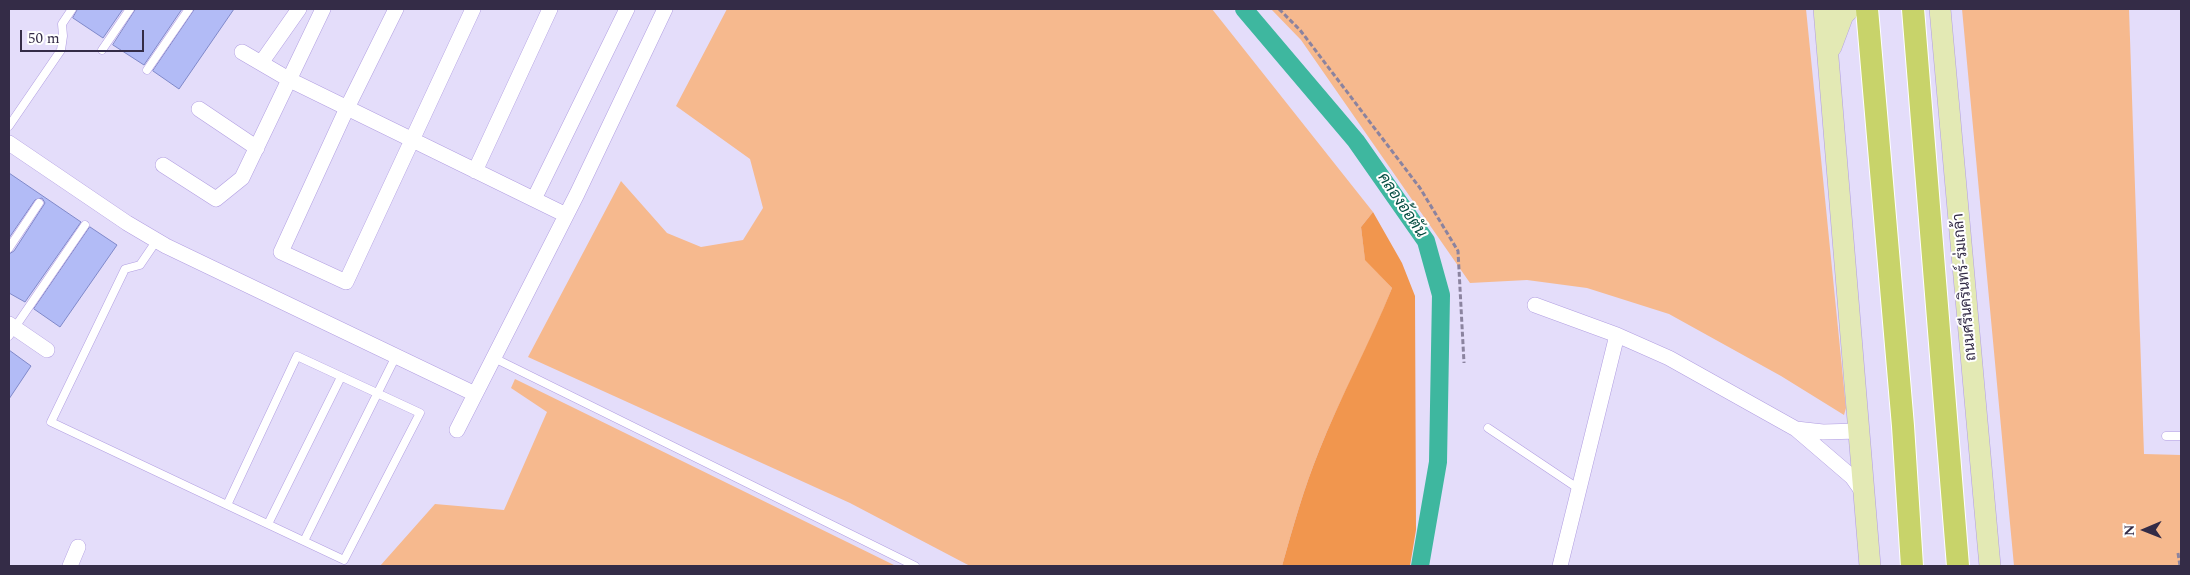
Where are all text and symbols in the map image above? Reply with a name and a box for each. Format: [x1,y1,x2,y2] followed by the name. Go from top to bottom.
[22,20,146,52] scale bar
[28,27,60,50] text: 50 m
[1372,170,1430,242] water label: คลองอ้อตัน
[1951,212,1981,362] street label: ถนนศรีนครินทร์-ร่มเกล้า
[2120,505,2170,555] north arrow
[2119,524,2140,536] text: N

